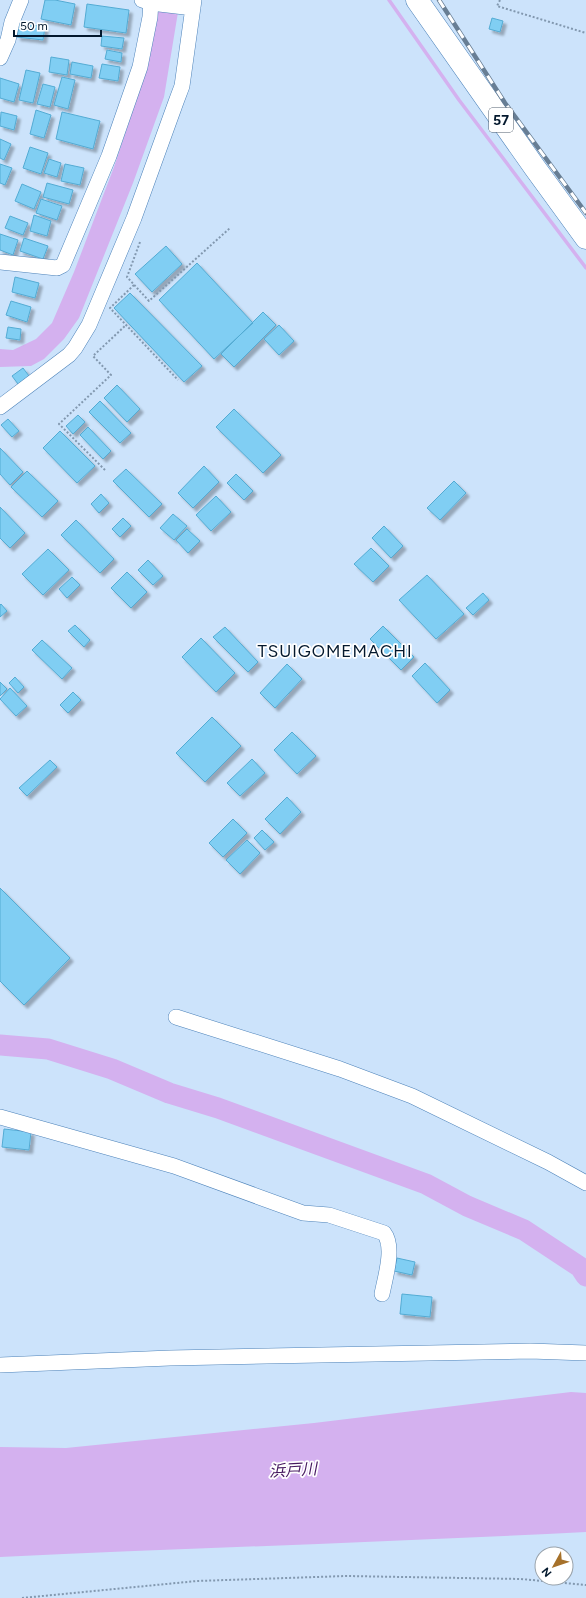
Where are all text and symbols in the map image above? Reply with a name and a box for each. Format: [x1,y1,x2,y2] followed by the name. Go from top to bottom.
[14,12,101,38] scale bar
[20,19,48,33] text: 50 m
[489,108,513,132] road number: 57
[257,641,413,661] district label: TSUIGOMEMACHI
[269,1459,319,1481] water label: 浜戸川
[534,1546,574,1586] north arrow
[539,1565,554,1580] text: N

